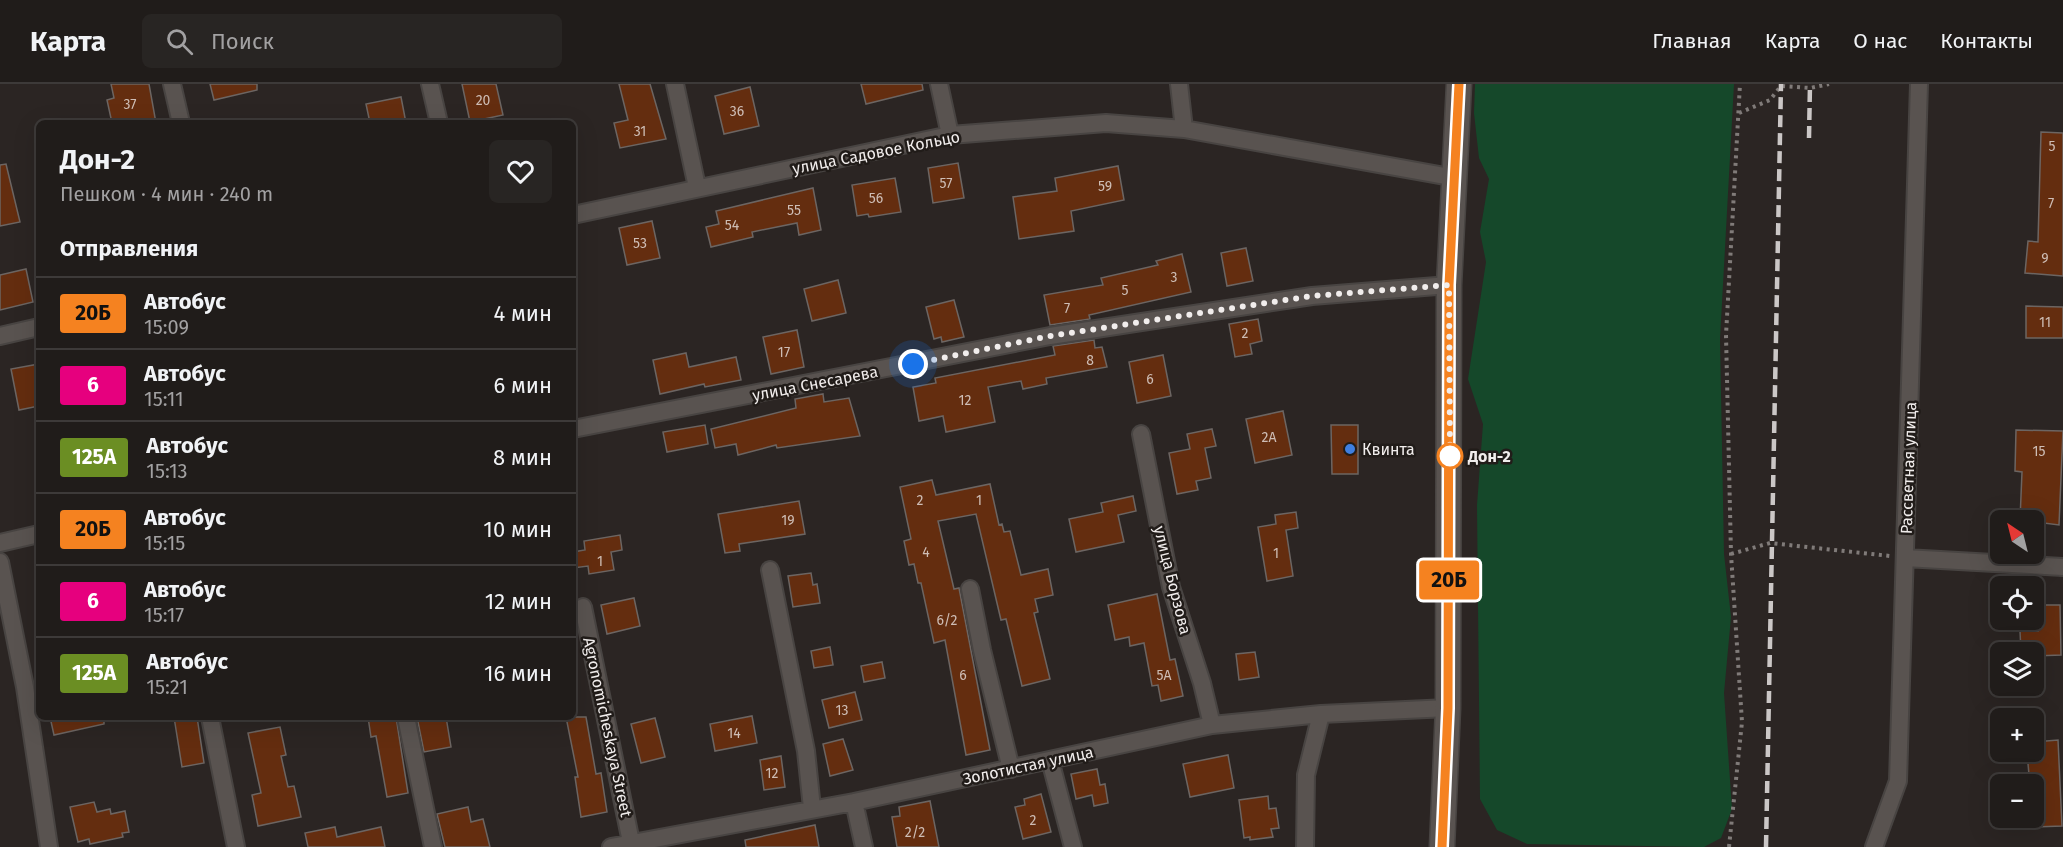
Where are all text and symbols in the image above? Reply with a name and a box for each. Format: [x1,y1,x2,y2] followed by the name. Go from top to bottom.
[142,14,562,68] search box
[30,25,106,58] text: Карта
[163,25,196,58] icon: search
[211,28,274,55] text: Поиск
[1652,28,1732,54] text: Главная
[1765,28,1820,54] text: Карта
[1853,28,1907,54] text: О нас
[1940,28,2033,54] text: Контакты
[476,92,491,109] house number: 20
[123,96,137,113] house number: 37
[730,103,744,120] house number: 36
[634,123,646,140] house number: 31
[791,127,961,178] street label: улица Садовое Кольцо
[2048,138,2056,155] house number: 5
[489,140,552,203] button: heart
[60,143,135,176] text: Дон-2
[940,175,952,192] house number: 57
[1098,178,1112,195] house number: 59
[60,182,273,206] text: Пешком · 4 мин · 240 m
[869,190,883,207] house number: 56
[2048,195,2054,212] house number: 7
[787,202,801,219] house number: 55
[725,217,740,234] house number: 54
[60,235,198,262] text: Отправления
[633,235,647,252] house number: 53
[2041,250,2049,267] house number: 9
[1171,269,1178,286] house number: 3
[1121,282,1129,299] house number: 5
[144,288,226,315] text: Автобус
[75,300,111,326] text: 20Б
[493,300,552,327] text: 4 мин
[1064,300,1070,317] house number: 7
[2039,314,2051,331] house number: 11
[144,315,189,339] text: 15:09
[1242,325,1249,342] house number: 2
[778,344,790,361] house number: 17
[898,349,928,379] your location
[1086,352,1094,369] house number: 8
[144,360,226,387] text: Автобус
[751,362,880,405] street label: улица Снесарева
[1146,371,1154,388] house number: 6
[87,372,99,398] text: 6
[493,372,552,399] text: 6 мин
[144,387,184,411] text: 15:11
[959,392,972,409] house number: 12
[1897,402,1920,535] street label: Рассветная улица
[1262,429,1276,446] house number: 2А
[146,432,228,459] text: Автобус
[1362,440,1415,459] place label: Квинта
[1343,442,1357,456] marker: Квинта
[1437,443,1463,469] marker: Дон-2
[2032,443,2046,460] house number: 15
[72,444,116,470] text: 125А
[493,444,552,471] text: 8 мин
[1467,447,1511,466] place label: Дон-2
[146,459,188,483] text: 15:13
[917,492,924,509] house number: 2
[976,492,982,509] house number: 1
[144,504,226,531] text: Автобус
[1990,510,2044,564] north arrow
[1990,510,2044,828] map controls
[781,512,795,529] house number: 19
[75,516,111,542] text: 20Б
[483,516,552,543] text: 10 мин
[1150,524,1195,636] street label: улица Борзова
[144,531,185,555] text: 15:15
[922,544,930,561] house number: 4
[1273,545,1279,562] house number: 1
[597,553,603,570] house number: 1
[1414,560,1484,600] line badge: 20Б
[1431,567,1467,593] text: 20Б
[144,576,226,603] text: Автобус
[1990,576,2044,630] button: locate
[87,588,99,614] text: 6
[485,588,552,615] text: 12 мин
[144,603,184,627] text: 15:17
[937,612,957,629] house number: 6/2
[579,636,636,819] street label: Agronomicheskaya Street
[1990,642,2044,696] button: layers
[146,648,228,675] text: Автобус
[72,660,116,686] text: 125А
[484,660,552,687] text: 16 мин
[959,667,967,684] house number: 6
[1156,667,1172,684] house number: 5А
[146,675,188,699] text: 15:21
[835,702,849,719] house number: 13
[1990,708,2044,762] button: +
[727,725,741,742] house number: 14
[961,742,1095,789] street label: Золотистая улица
[766,765,779,782] house number: 12
[1990,774,2044,828] button: −
[1030,812,1037,829] house number: 2
[905,824,925,841] house number: 2/2

